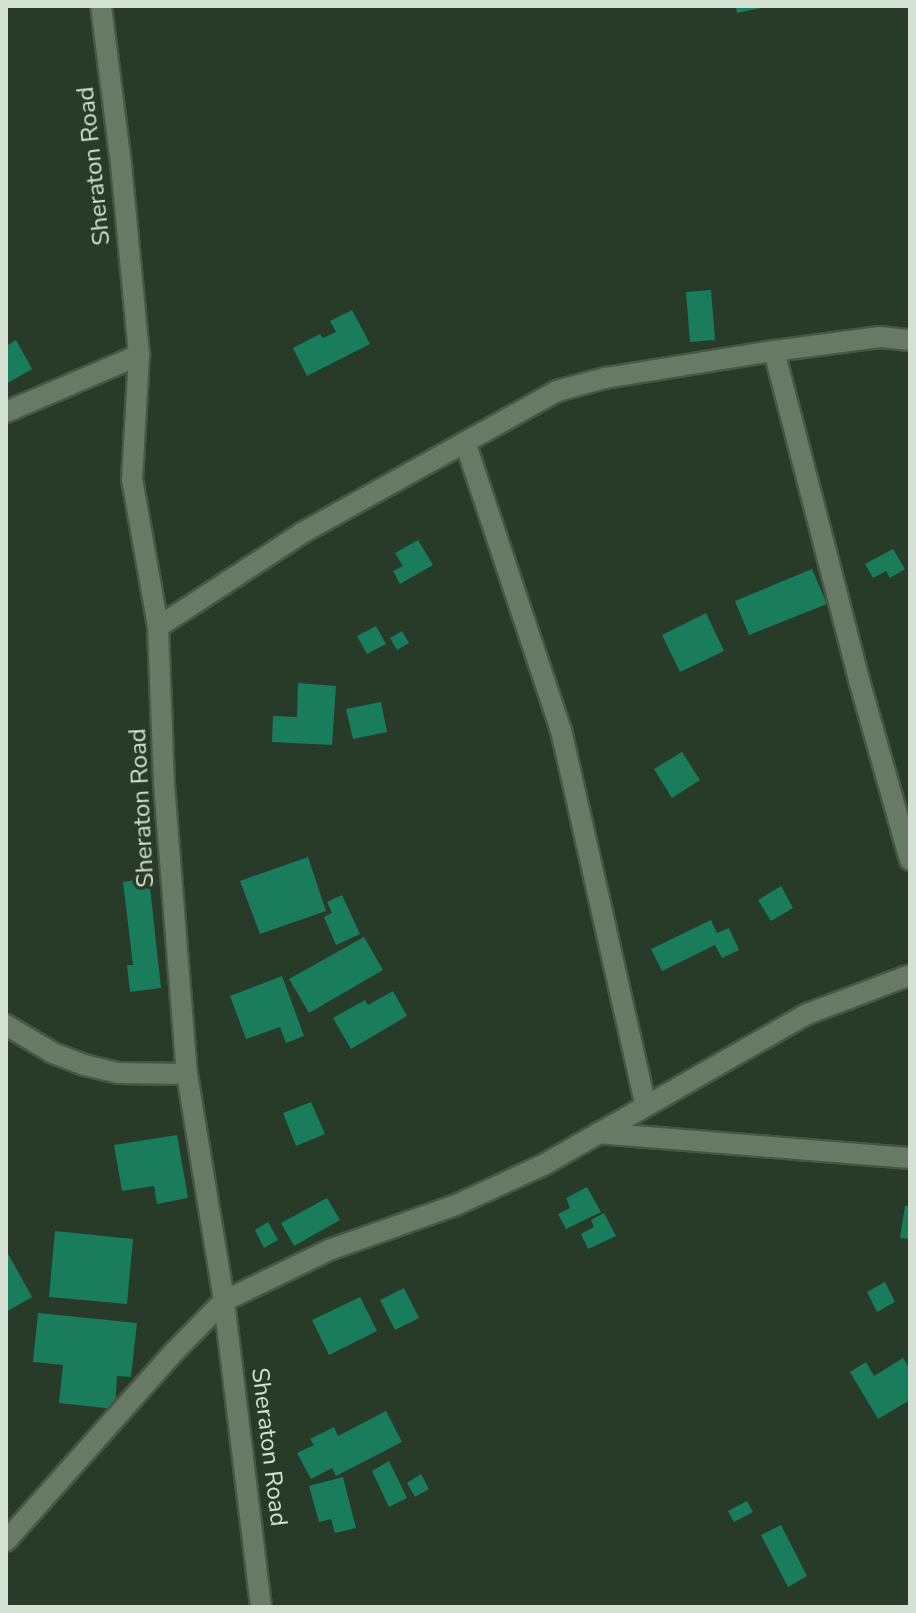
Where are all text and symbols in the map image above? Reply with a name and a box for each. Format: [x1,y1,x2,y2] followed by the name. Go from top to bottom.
[71,85,117,247] street label: Sheraton Road
[123,728,161,888] street label: Sheraton Road
[245,1366,293,1528] street label: Sheraton Road

